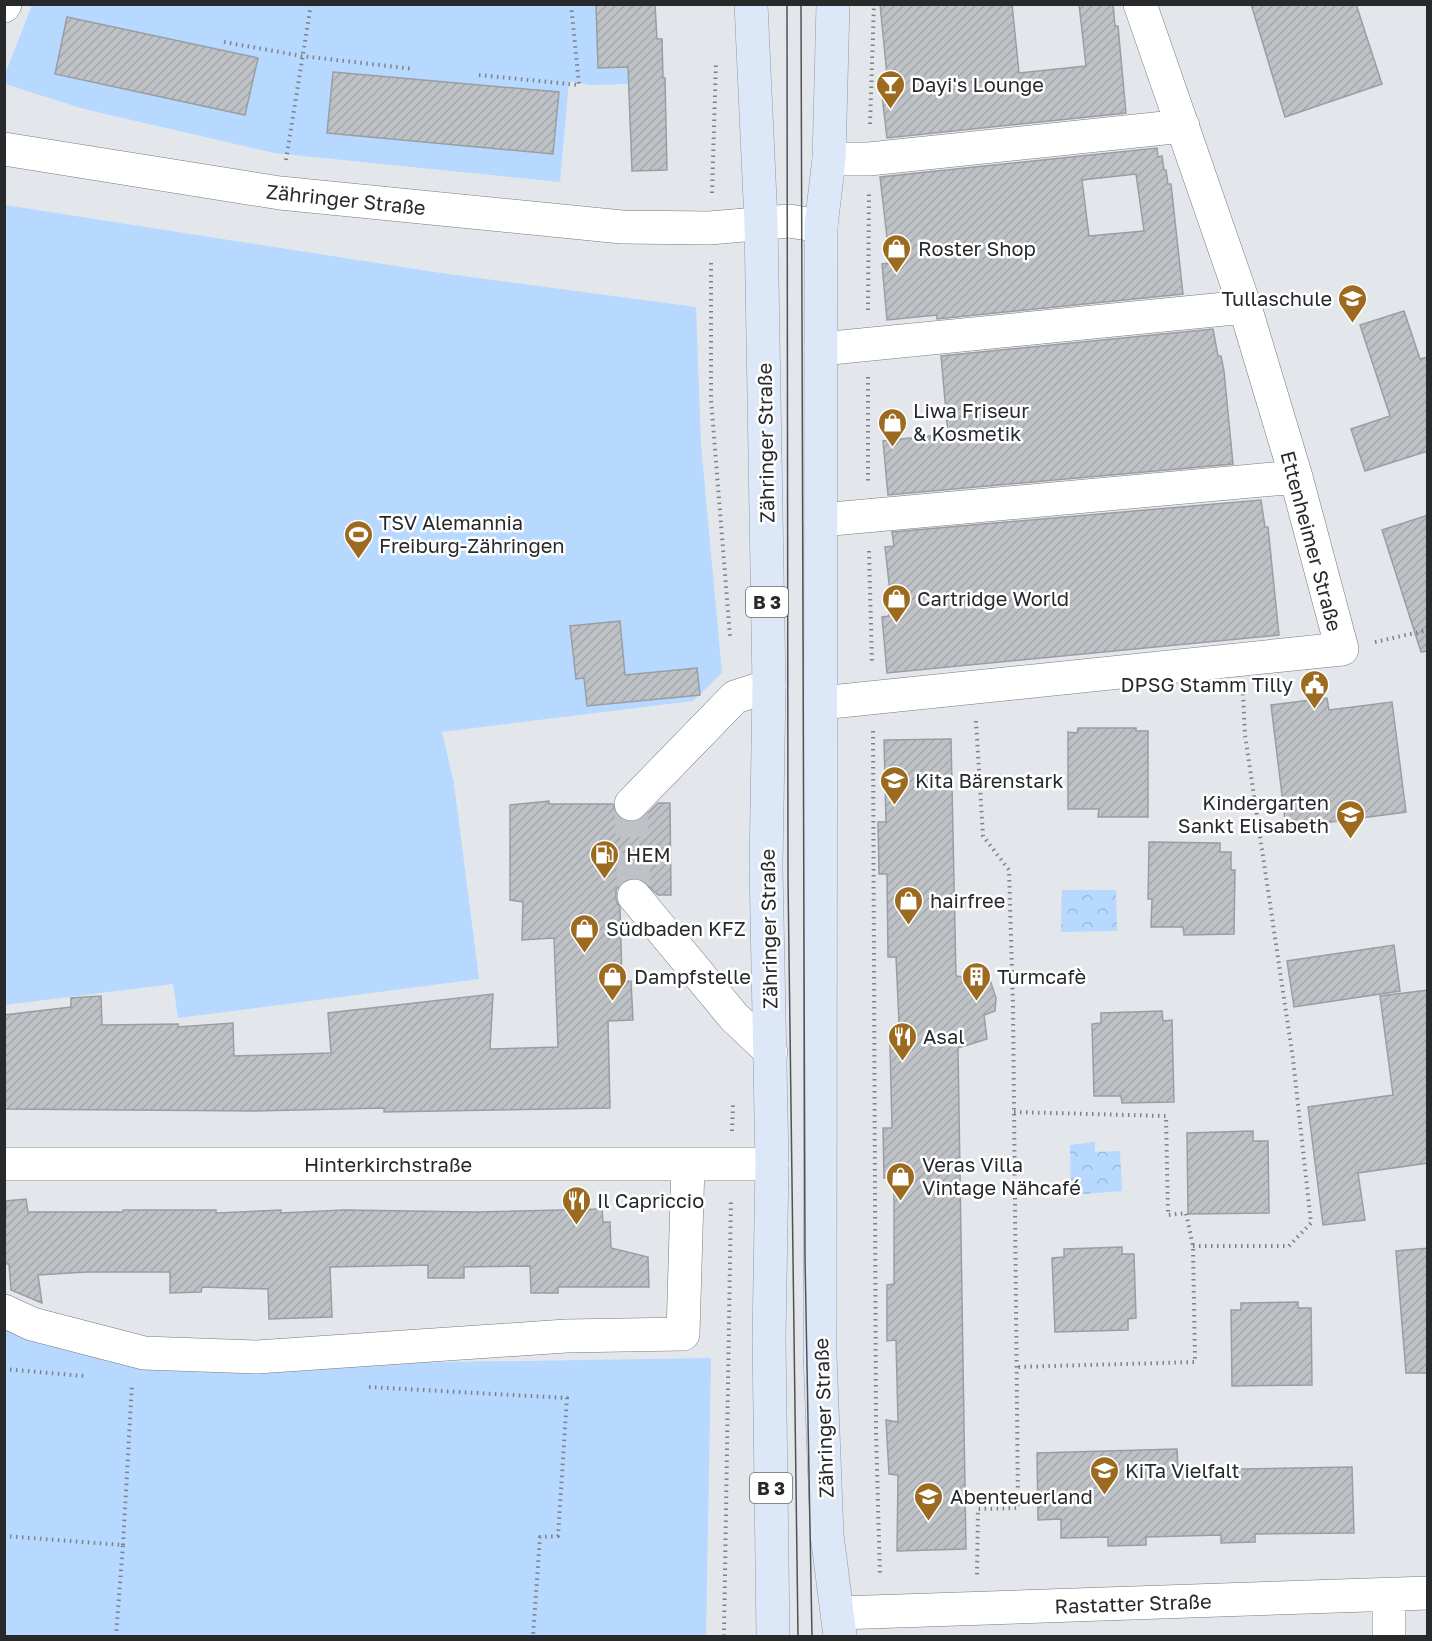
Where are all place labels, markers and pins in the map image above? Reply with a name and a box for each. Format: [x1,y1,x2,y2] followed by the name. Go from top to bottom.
[874,68,906,110] bar icon: Dayi's Lounge
[911,72,1044,96] place label: Dayi's Lounge
[881,232,913,274] shop icon: Roster Shop
[918,236,1036,260] place label: Roster Shop
[1337,282,1369,324] school or university icon: Tullaschule
[1222,286,1332,310] place label: Tullaschule
[913,398,1029,445] place label: Liwa Friseur & Kosmetik
[876,406,908,448] shop icon: Liwa Friseur & Kosmetik
[379,510,565,557] place label: TSV Alemannia Freiburg-Zähringen
[342,518,374,560] sports icon: TSV Alemannia Freiburg-Zähringen
[880,582,912,624] shop icon: Cartridge World
[917,586,1069,610] place label: Cartridge World
[1298,668,1330,710] public building icon: DPSG Stamm Tilly
[1121,672,1293,696] place label: DPSG Stamm Tilly
[878,764,910,806] school or university icon: Kita Bärenstark
[915,768,1064,792] place label: Kita Bärenstark
[1178,790,1329,837] place label: Kindergarten Sankt Elisabeth
[1334,798,1366,840] school or university icon: Kindergarten Sankt Elisabeth
[589,838,621,880] fuel station icon: HEM
[626,842,671,866] place label: HEM
[893,884,925,926] shop icon: hairfree
[930,888,1005,912] place label: hairfree
[569,912,601,954] shop icon: Südbaden KFZ
[606,916,746,940] place label: Südbaden KFZ
[597,960,629,1002] shop icon: Dampfstelle
[960,960,992,1002] building icon: Turmcafè
[634,964,751,988] place label: Dampfstelle
[997,964,1086,988] place label: Turmcafè
[886,1020,918,1062] restaurant icon: Asal
[923,1024,965,1048] place label: Asal
[922,1152,1081,1199] place label: Veras Villa Vintage Nähcafé
[885,1160,917,1202] shop icon: Veras Villa Vintage Nähcafé
[560,1184,592,1226] restaurant icon: Il Capriccio
[597,1188,704,1212] place label: Il Capriccio
[1088,1454,1120,1496] school or university icon: KiTa Vielfalt
[1125,1458,1240,1482] place label: KiTa Vielfalt
[913,1480,945,1522] school or university icon: Abenteuerland
[950,1484,1093,1508] place label: Abenteuerland

